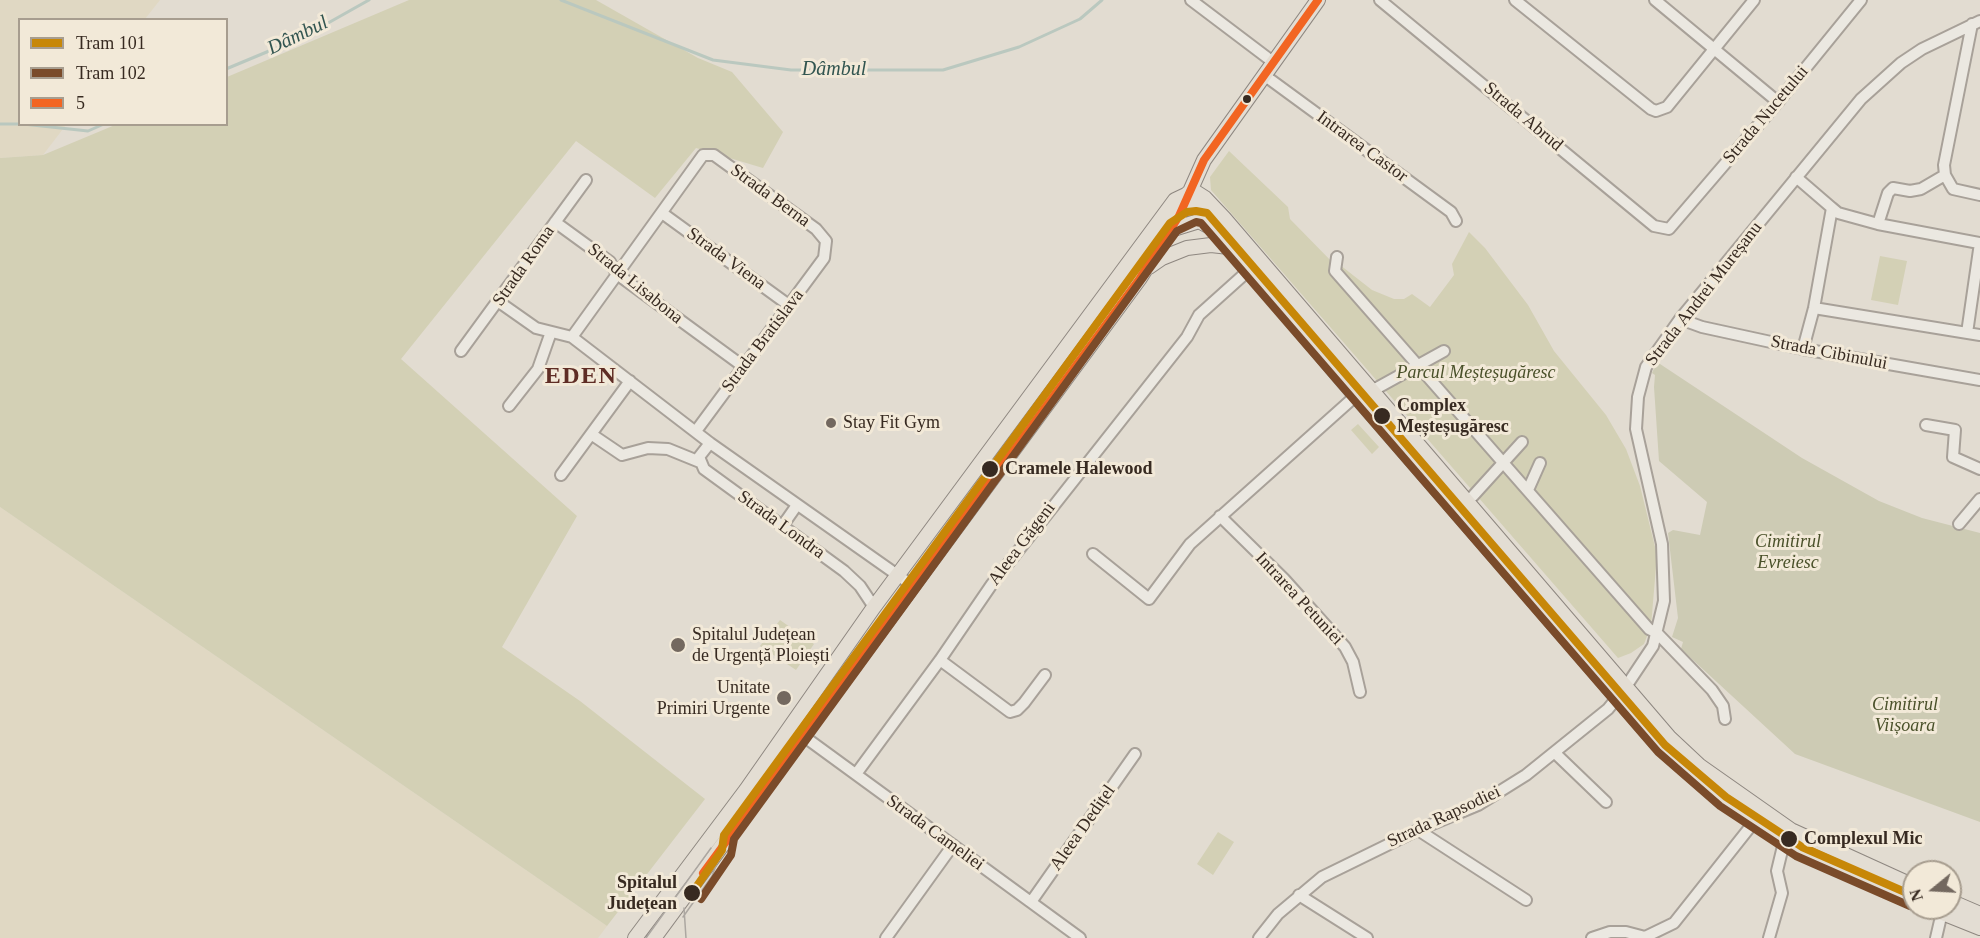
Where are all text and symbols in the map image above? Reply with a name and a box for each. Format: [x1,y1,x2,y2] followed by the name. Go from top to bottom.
[264,11,332,61] water label: Dâmbul
[18,18,228,126] legend
[76,33,146,53] text: Tram 101
[802,58,866,82] water label: Dâmbul
[1719,62,1813,168] street label: Strada Nucetului
[76,63,146,83] text: Tram 102
[1479,78,1567,156] street label: Strada Abrud
[76,93,85,113] text: 5
[1241,93,1253,105] unlabelled marker
[1312,107,1412,187] street label: Intrarea Castor
[726,160,814,232] street label: Strada Berna
[1641,218,1767,370] street label: Strada Andrei Mureșanu
[488,222,560,310] street label: Strada Roma
[682,223,770,295] street label: Strada Viena
[583,239,687,329] street label: Strada Lisabona
[717,285,809,397] street label: Strada Bratislava
[1769,331,1889,375] street label: Strada Cibinului
[1396,362,1556,384] park label: Parcul Meșteșugăresc
[545,363,617,391] district label: EDEN
[1397,395,1509,438] place label: Complex Meșteșugăresc
[1372,406,1392,426] marker: Complex Meșteșugăresc
[843,412,940,434] place label: Stay Fit Gym
[824,416,838,430] marker: Stay Fit Gym
[1005,458,1152,480] place label: Cramele Halewood
[980,459,1000,479] marker: Cramele Halewood
[733,486,829,564] street label: Strada Londra
[984,498,1060,590] street label: Aleea Găgeni
[1755,531,1821,574] park label: Cimitirul Evreiesc
[1250,548,1348,650] street label: Intrarea Petuniei
[692,624,830,666] place label: Spitalul Județean de Urgență Ploiești
[669,636,687,654] marker: Spitalul Județean de Urgență Ploiești
[657,677,770,720] place label: Unitate Primiri Urgente
[775,689,793,707] marker: Unitate Primiri Urgente
[1872,694,1938,736] park label: Cimitirul Viișoara
[1046,781,1120,875] street label: Aleea Dedițel
[1384,781,1504,853] street label: Strada Rapsodiei
[882,790,988,876] street label: Strada Cameliei
[1804,828,1922,850] place label: Complexul Mic
[1779,829,1799,849] marker: Complexul Mic
[1902,860,1962,920] north arrow
[607,872,677,914] place label: Spitalul Județean
[682,883,702,903] marker: Spitalul Județean
[1906,887,1926,903] text: N

